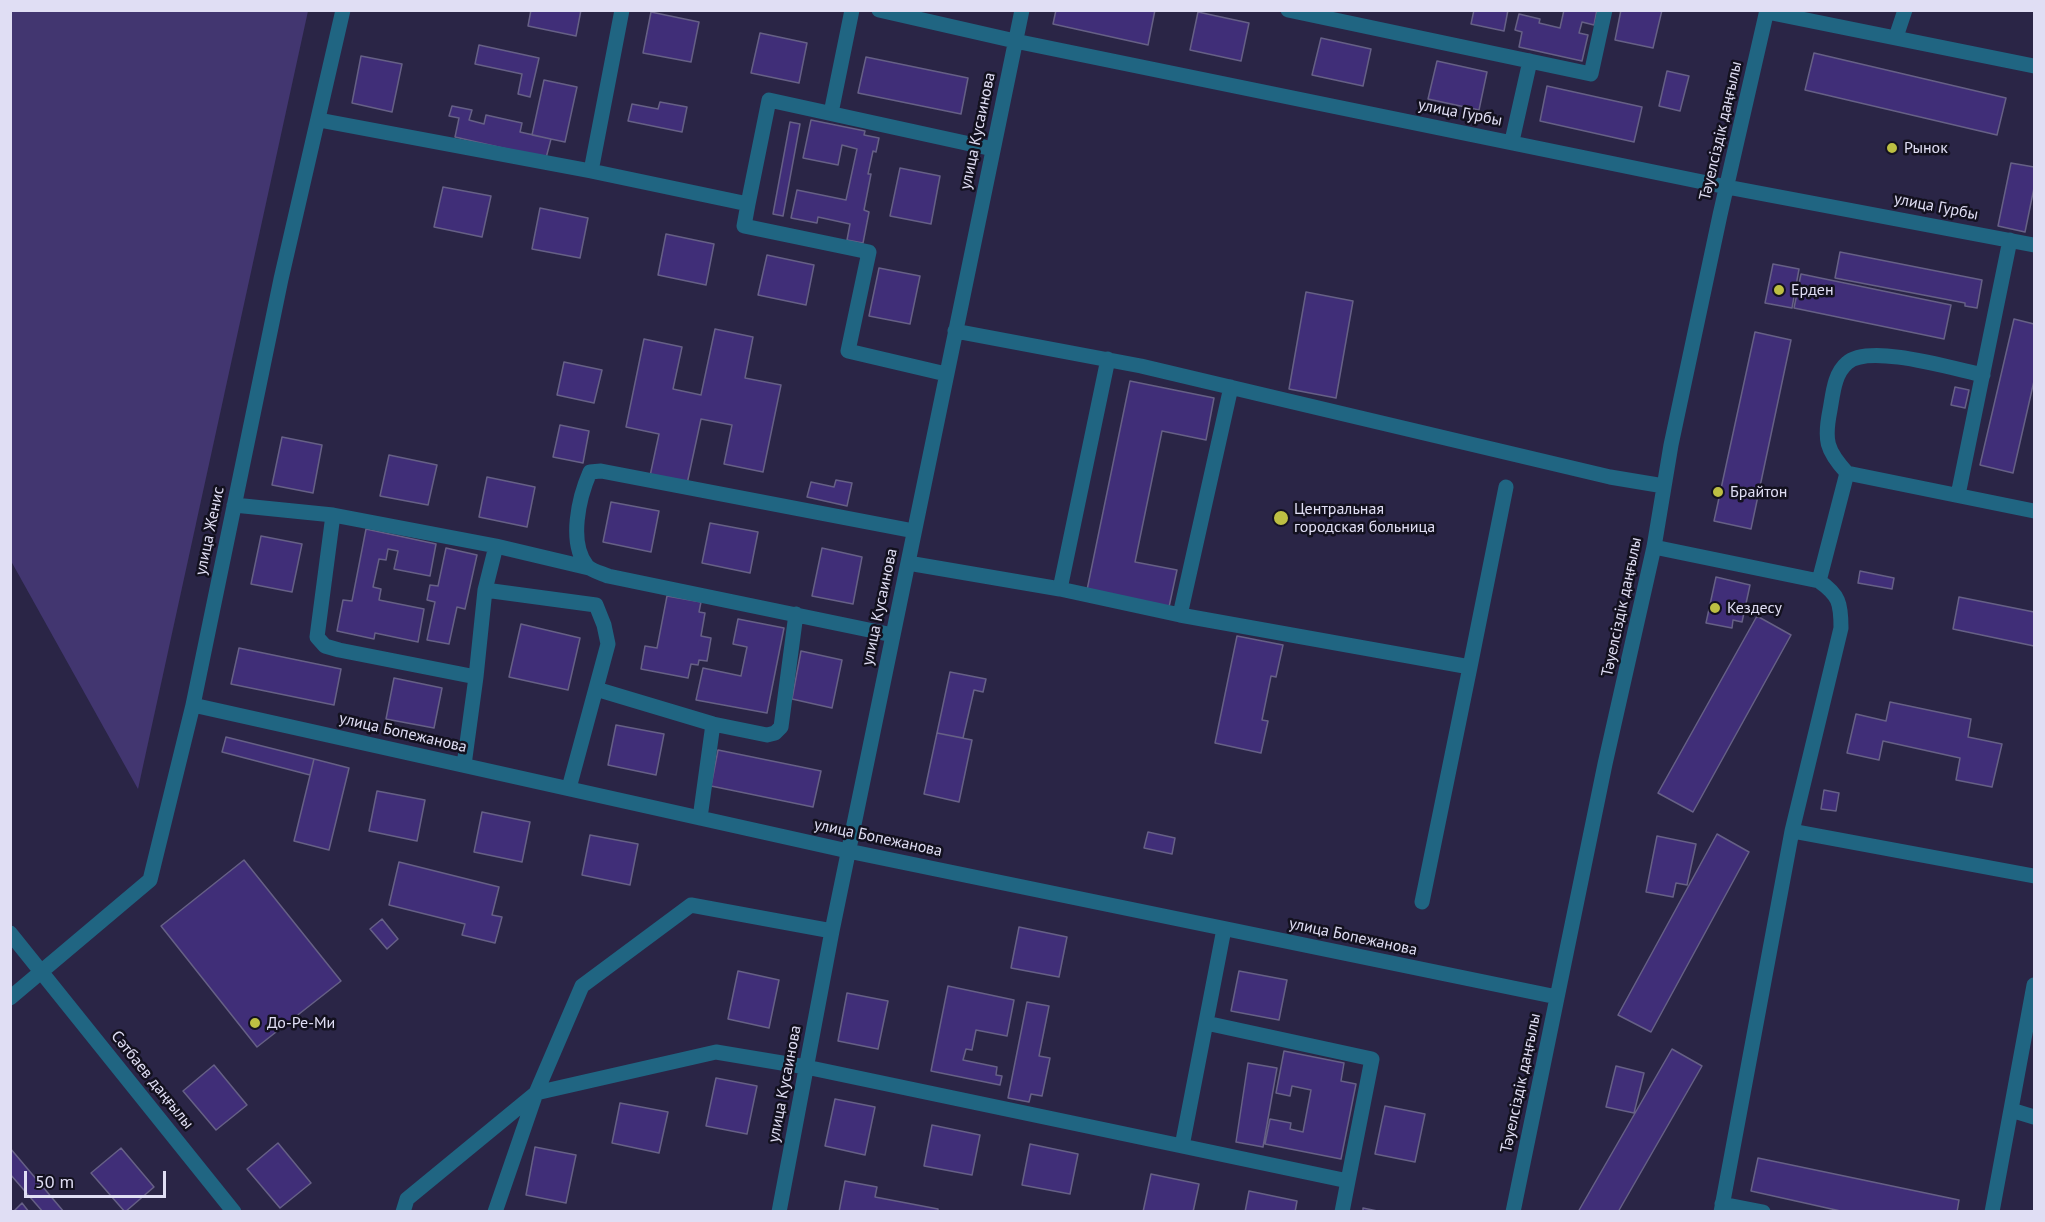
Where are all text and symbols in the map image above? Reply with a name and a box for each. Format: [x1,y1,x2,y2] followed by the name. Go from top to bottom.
[1696,60,1746,202] street label: Тәуелсіздік даңғылы
[956,71,1000,191] street label: улица Кусаинова
[1416,95,1504,131] street label: улица Гурбы
[1904,138,1948,158] place label: Рынок
[1885,141,1899,155] marker: Рынок
[1892,189,1980,225] street label: улица Гурбы
[1791,280,1834,300] place label: Ерден
[1772,283,1786,297] marker: Ерден
[1730,482,1787,502] place label: Брайтон
[191,485,229,577] street label: улица Женис
[1711,485,1725,499] marker: Брайтон
[1294,499,1435,537] place label: Центральная городская больница
[1272,509,1290,527] marker: Центральная городская больница
[1598,535,1646,679] street label: Тәуелсіздік даңғылы
[858,547,902,667] street label: улица Кусаинова
[1727,598,1782,618] place label: Кездесу
[1708,601,1722,615] marker: Кездесу
[337,709,469,757] street label: улица Бопежанова
[812,815,944,861] street label: улица Бопежанова
[1287,914,1419,960] street label: улица Бопежанова
[1497,1011,1545,1155] street label: Тәуелсіздік даңғылы
[267,1013,335,1033] place label: До-Ре-Ми
[248,1016,262,1030] marker: До-Ре-Ми
[764,1024,806,1144] street label: улица Кусаинова
[106,1027,198,1133] street label: Сәтбаев даңғылы
[27,1159,170,1197] scale bar
[35,1170,74,1193] text: 50 m

